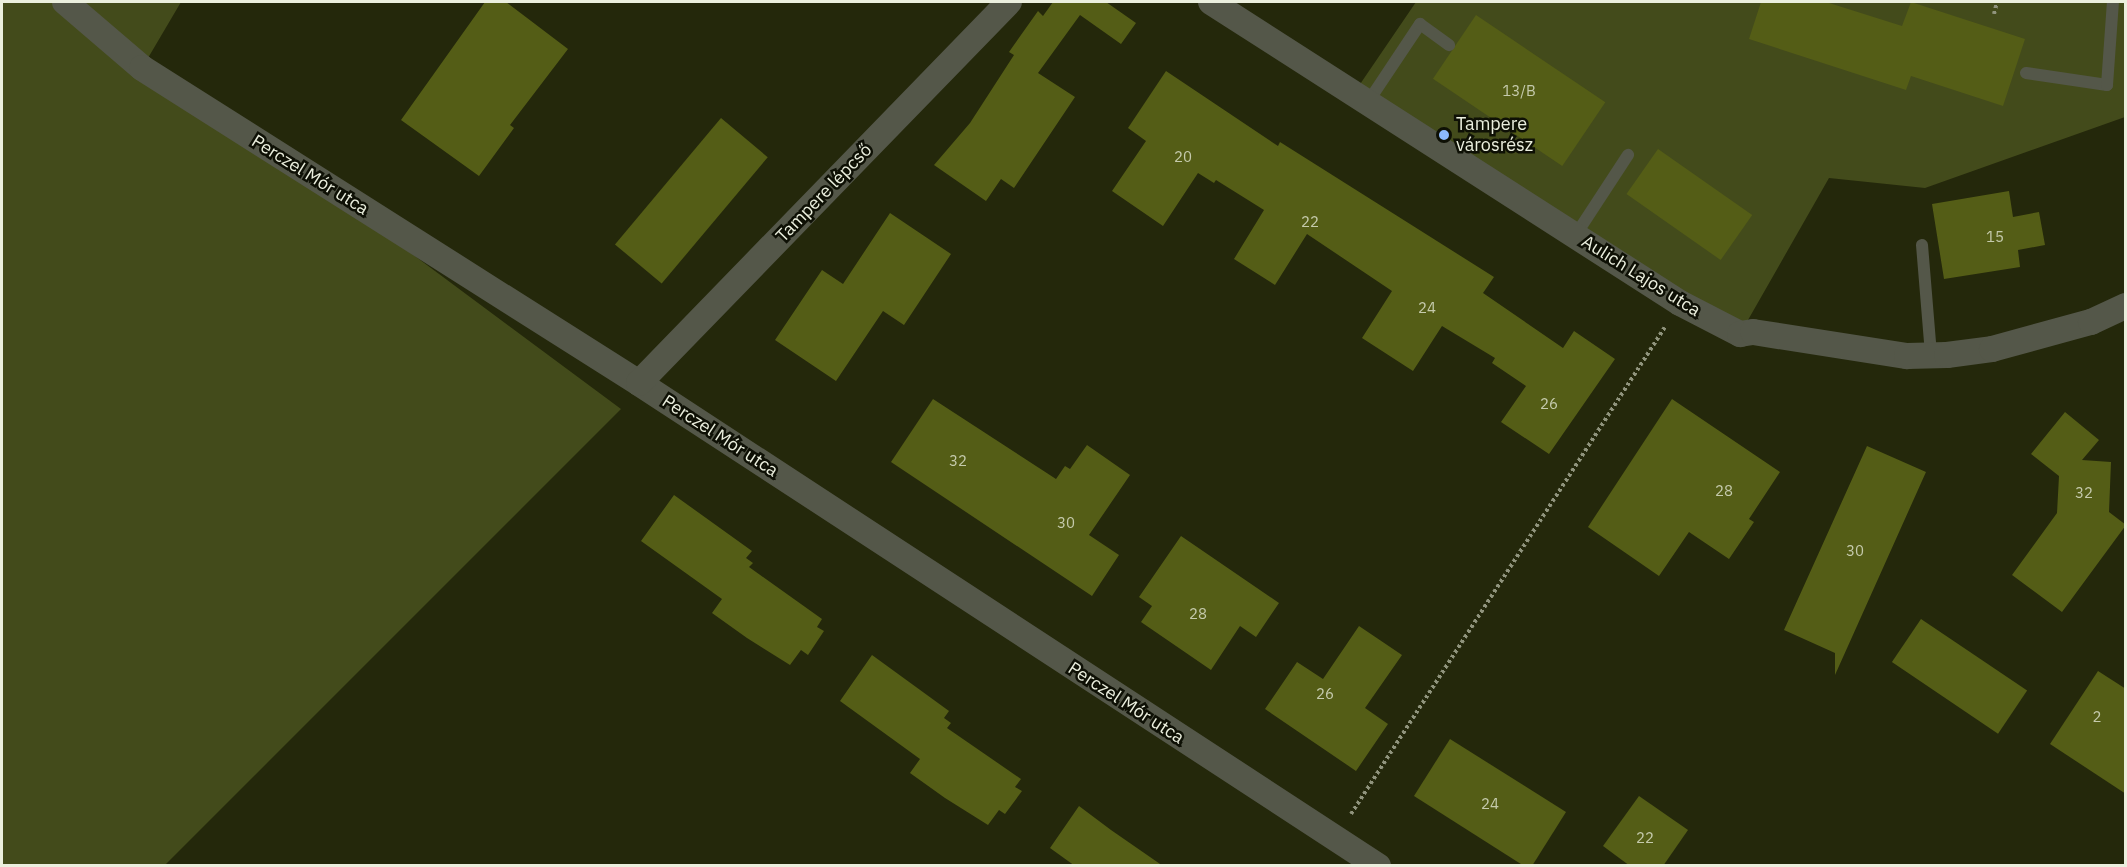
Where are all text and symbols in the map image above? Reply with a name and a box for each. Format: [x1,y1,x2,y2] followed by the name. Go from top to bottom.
[1502,82,1536,100] house number: 13/B
[1456,114,1533,156] place label: Tampere városrész
[1437,128,1451,142] marker: Tampere városrész
[248,130,372,220] street label: Perczel Mór utca
[772,139,876,247] street label: Tampere lépcső
[1174,148,1192,166] house number: 20
[1301,213,1319,231] house number: 22
[1986,228,2004,246] house number: 15
[1578,231,1704,321] street label: Aulich Lajos utca
[1418,299,1436,317] house number: 24
[658,390,782,482] street label: Perczel Mór utca
[1540,395,1558,413] house number: 26
[949,452,967,470] house number: 32
[1715,482,1733,500] house number: 28
[2075,484,2093,502] house number: 32
[1057,514,1075,532] house number: 30
[1846,542,1864,560] house number: 30
[1189,605,1207,623] house number: 28
[1064,657,1188,749] street label: Perczel Mór utca
[1316,685,1334,703] house number: 26
[2093,708,2101,726] house number: 2
[1481,795,1499,813] house number: 24
[1636,829,1654,847] house number: 22

